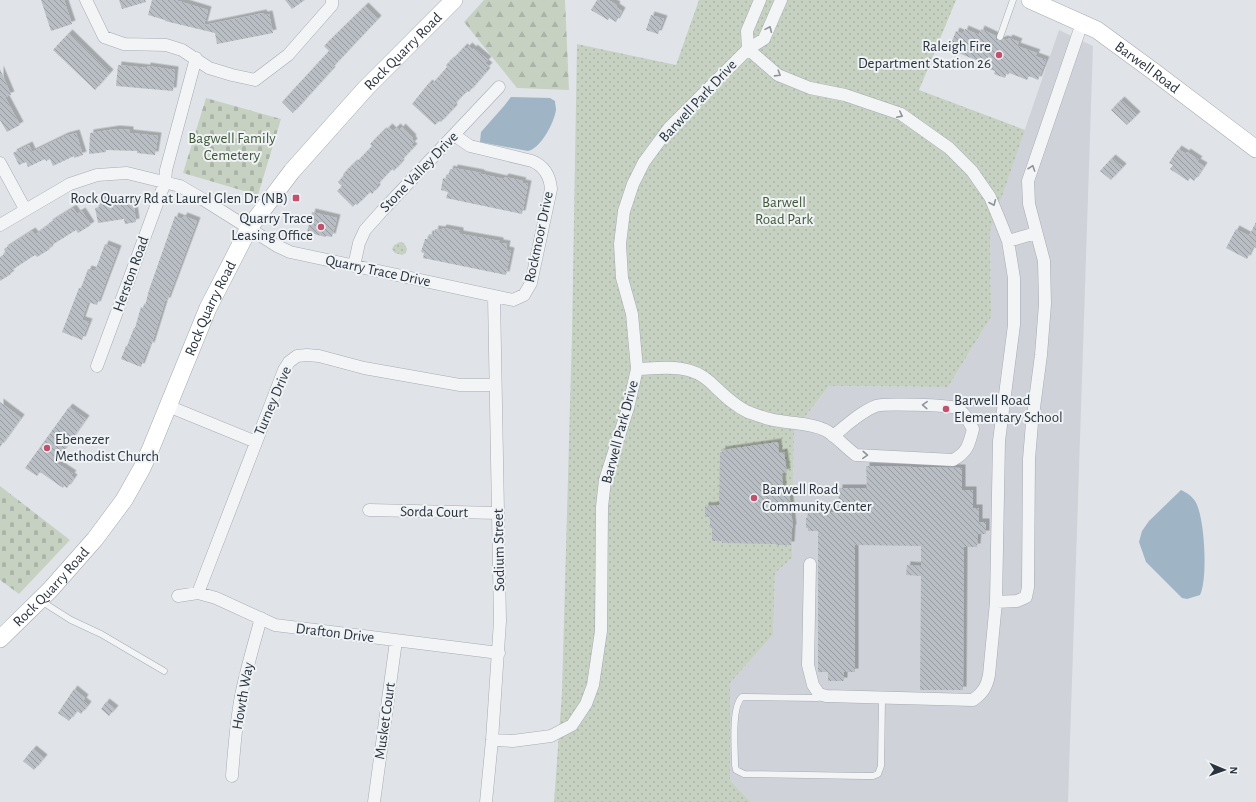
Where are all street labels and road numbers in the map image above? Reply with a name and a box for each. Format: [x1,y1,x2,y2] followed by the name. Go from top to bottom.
[361,9,445,93] street label: Rock Quarry Road
[1112,38,1183,96] street label: Barwell Road
[656,57,740,145] street label: Barwell Park Drive
[377,129,461,215] street label: Stone Valley Drive
[522,190,556,284] street label: Rockmoor Drive
[110,234,152,314] street label: Herston Road
[324,253,432,289] street label: Quarry Trace Drive
[182,258,239,358] street label: Rock Quarry Road
[252,364,294,438] street label: Turney Drive
[599,379,641,485] street label: Barwell Park Drive
[400,504,468,520] street label: Sorda Court
[491,508,507,592] street label: Sodium Street
[10,544,92,629] street label: Rock Quarry Road
[295,621,375,645] street label: Drafton Drive
[230,661,256,731] street label: Howth Way
[372,681,398,760] street label: Musket Court

